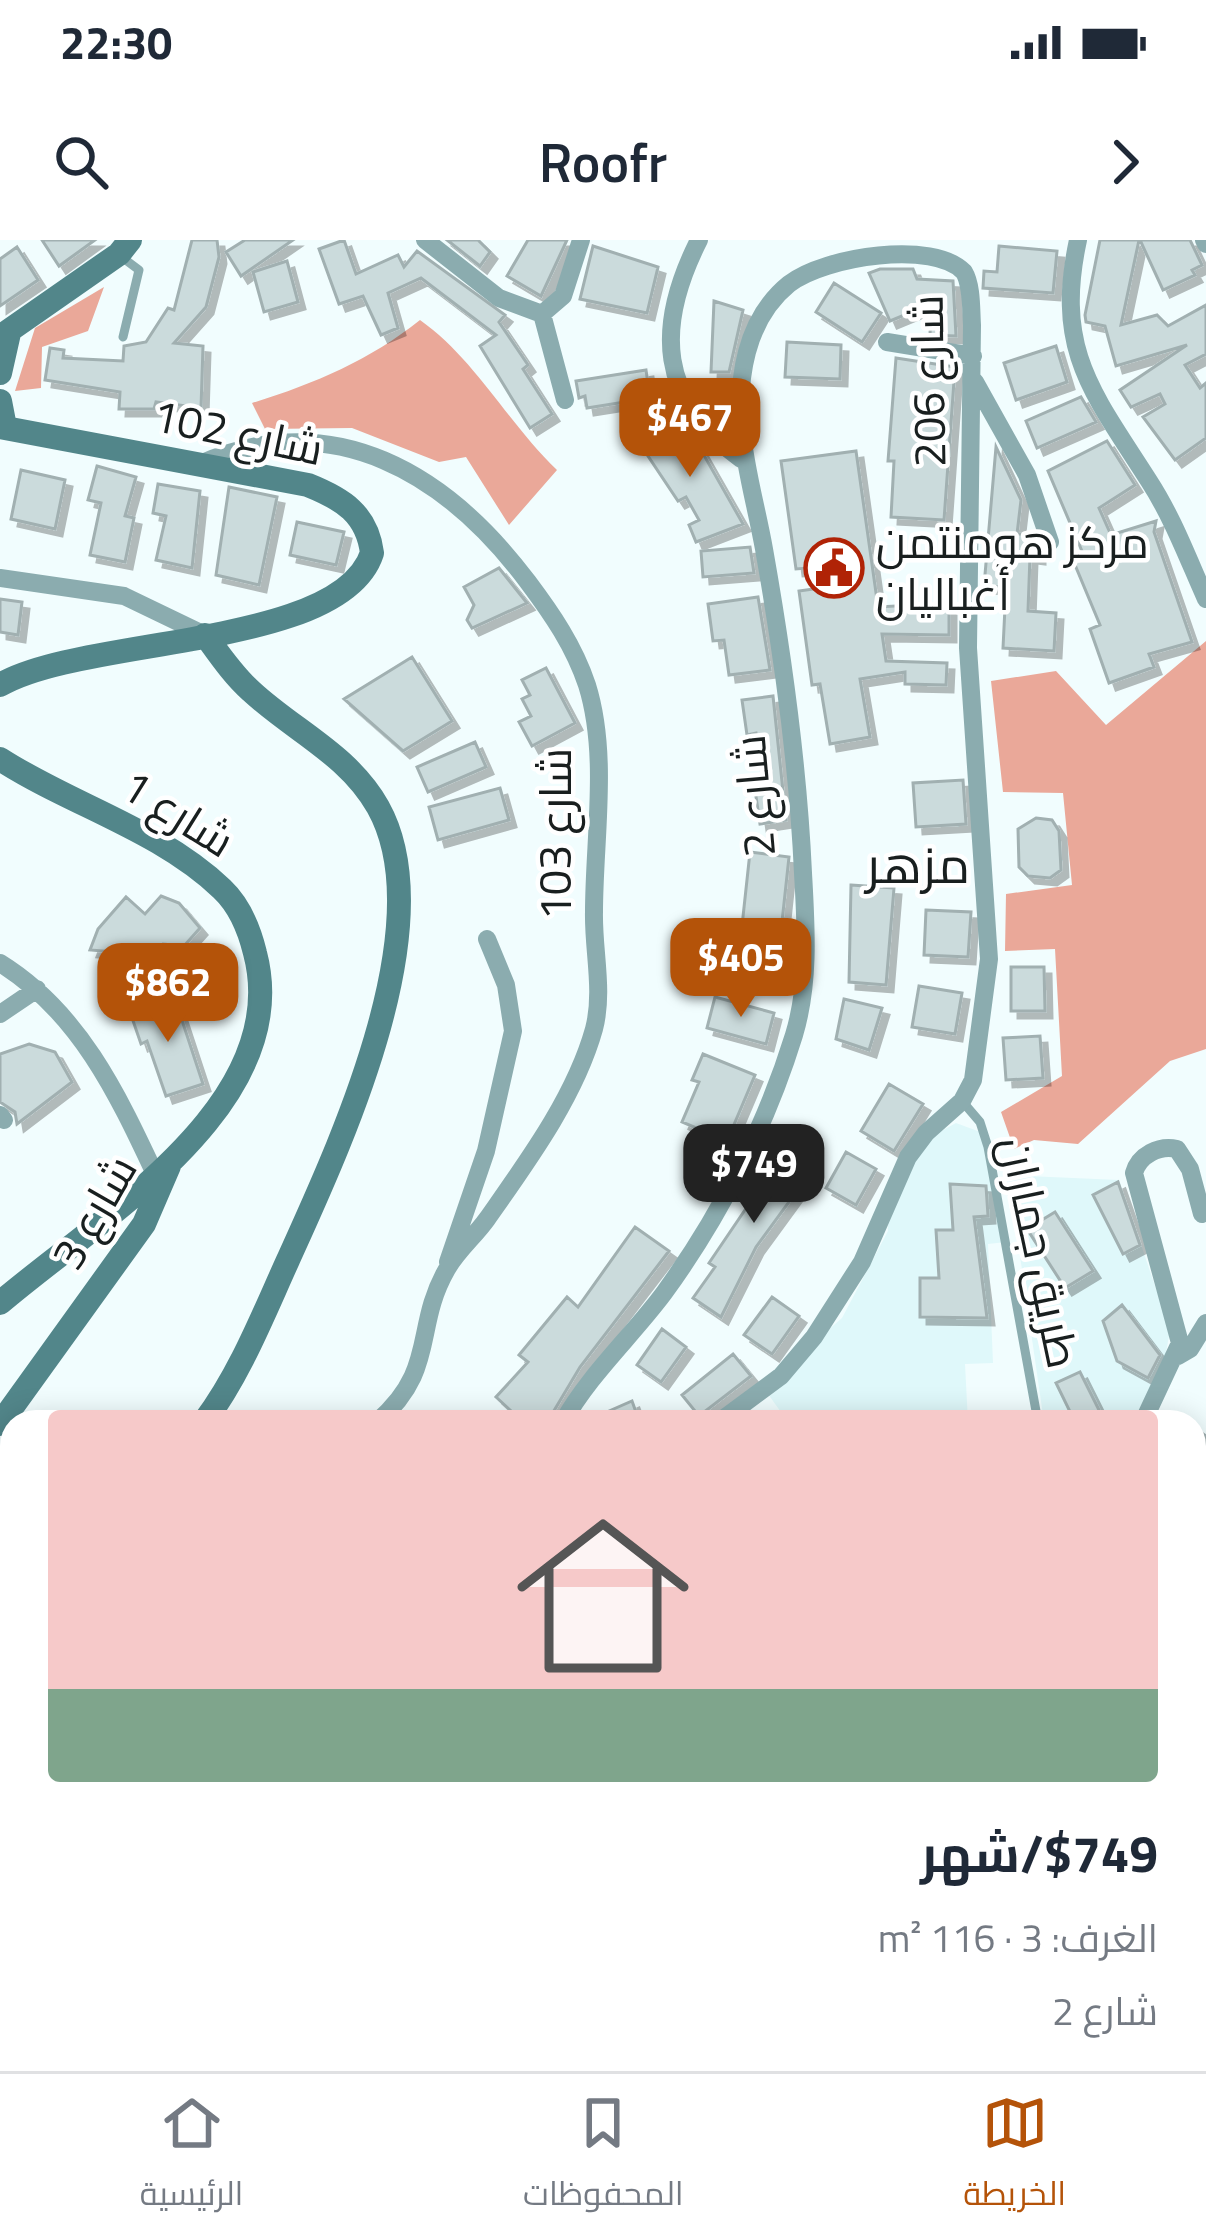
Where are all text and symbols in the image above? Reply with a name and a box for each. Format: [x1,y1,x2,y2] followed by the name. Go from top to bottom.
[60,8,172,76] text: 22:30
[539,121,667,203] text: Roofr
[48,129,114,195] icon: search
[1092,129,1158,195] icon: forward
[891,294,963,468] street label: شارع 206
[619,378,761,480] pin: $467
[147,380,330,482] street label: شارع 102
[646,387,734,446] text: $467
[876,507,1149,627] place label: مركز هومنتمن أغباليان
[803,537,865,599] public building icon: مركز هومنتمن أغباليان
[714,732,792,860] street label: شارع 2
[520,748,588,920] street label: شارع 103
[109,751,248,873] street label: شارع 1
[863,825,970,903] district label: مزهر
[670,918,812,1020] pin: $405
[697,927,785,986] text: $405
[97,943,239,1045] pin: $862
[124,952,212,1011] text: $862
[683,1124,825,1226] pin: $749
[983,1130,1099,1374] street label: طريق جماران
[710,1133,798,1192] text: $749
[33,1142,153,1281] street label: شارع 3
[495,1488,711,1704] icon: home
[920,1814,1158,1892] text: $749/شهر
[878,1908,1158,1967] text: الغرف: 3 · 116 m²
[1052,1981,1158,2040] text: شارع 2
[140,2090,243,2224] tab: الرئيسية
[523,2090,684,2224] tab: المحفوظات
[963,2090,1066,2224] tab: الخريطة

